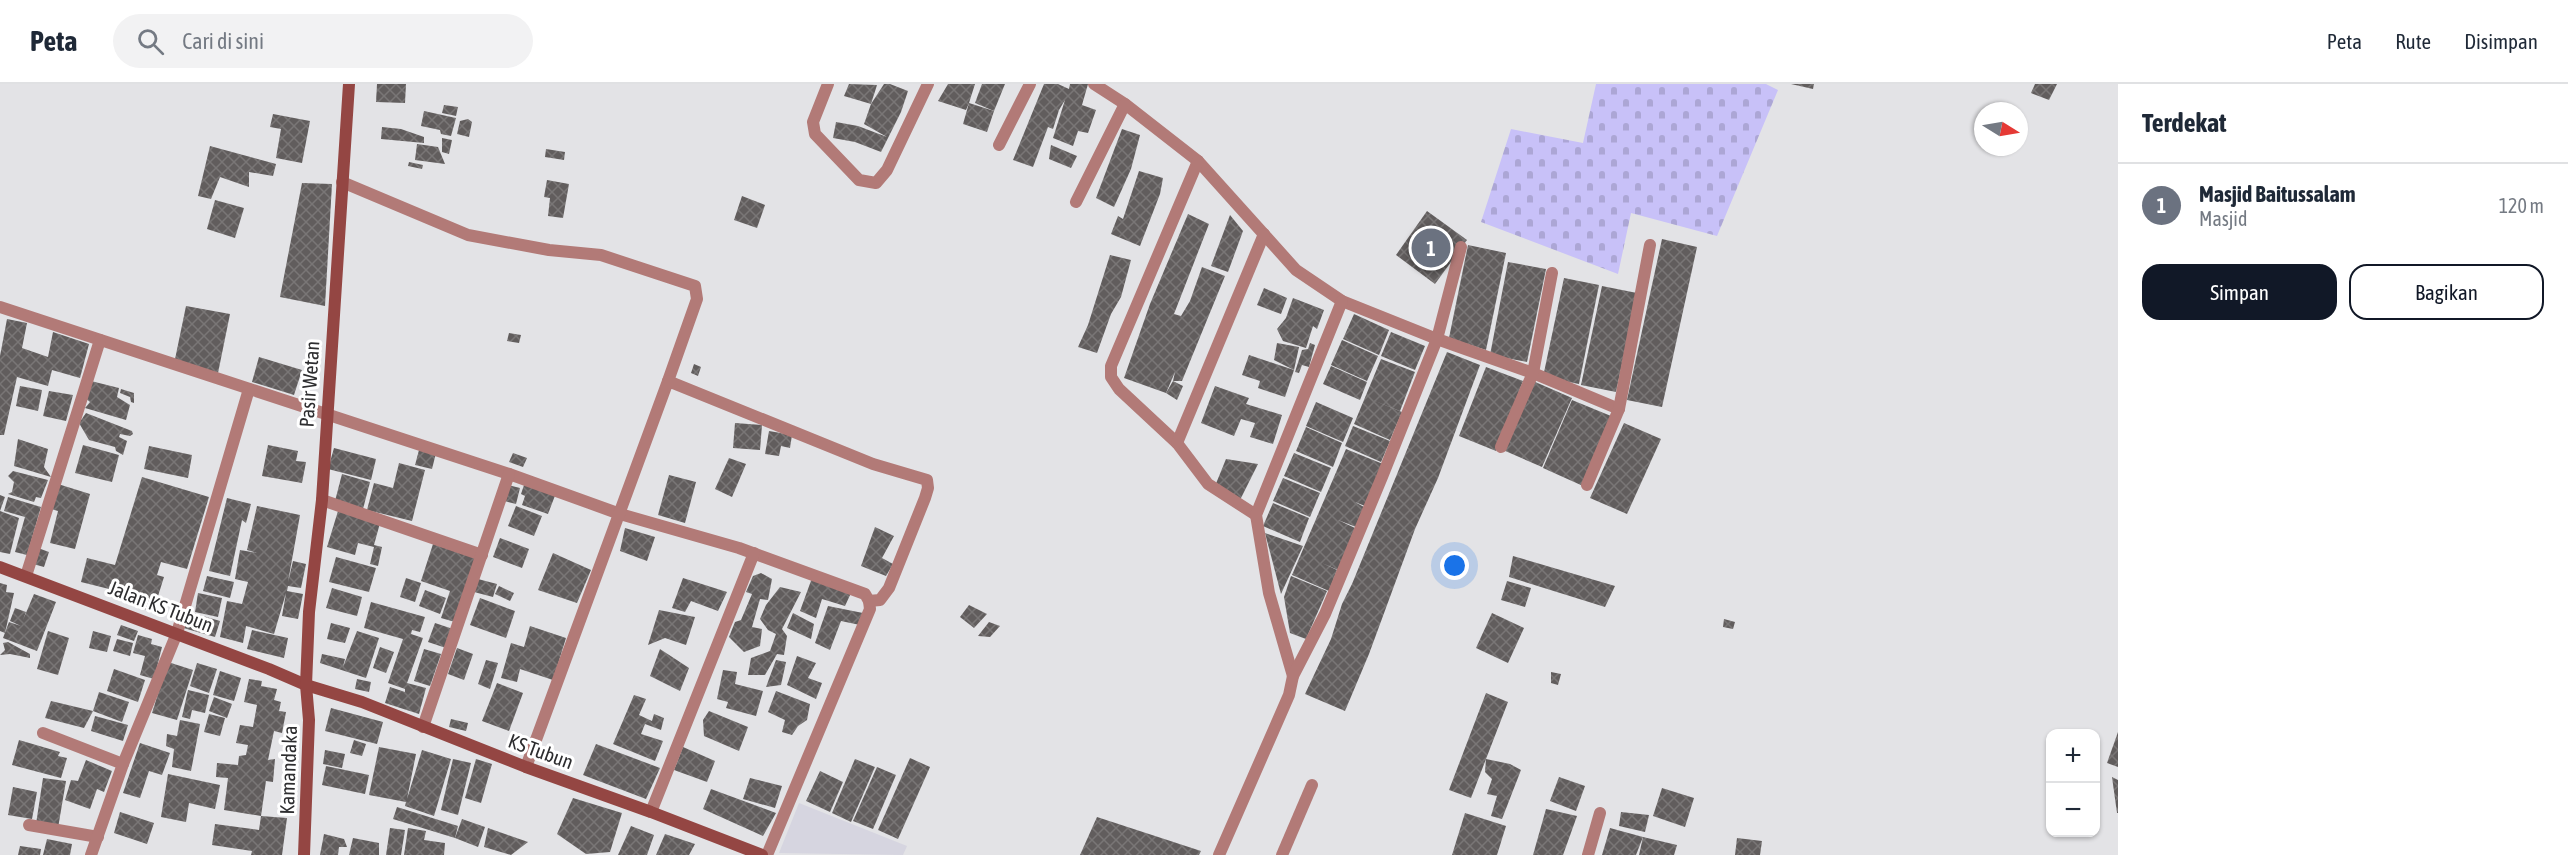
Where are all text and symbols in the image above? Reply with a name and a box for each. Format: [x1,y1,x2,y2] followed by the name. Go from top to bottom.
[113,14,533,68] search box
[30,25,77,57] text: Peta
[134,25,167,58] icon: search
[182,28,264,54] text: Cari di sini
[2327,29,2362,53] text: Peta
[2395,29,2431,53] text: Rute
[2464,29,2538,53] text: Disimpan
[1974,102,2028,156] north arrow
[2142,108,2226,138] text: Terdekat
[2199,181,2356,207] text: Masjid Baitussalam
[2157,194,2166,217] text: 1
[2499,194,2544,217] text: 120 m
[2199,207,2247,230] text: Masjid
[1412,226,1450,270] pin: 1
[2142,264,2337,320] button: Simpan
[2349,264,2544,320] button: Bagikan
[295,340,323,428] street label: Pasir Wetan
[1440,551,1469,580] your location
[106,576,216,636] street label: Jalan KS Tubun
[275,725,301,815] street label: Kamandaka
[505,729,577,773] street label: KS Tubun
[2046,729,2100,837] map controls
[2046,729,2100,783] button: +
[2046,783,2100,837] button: −

